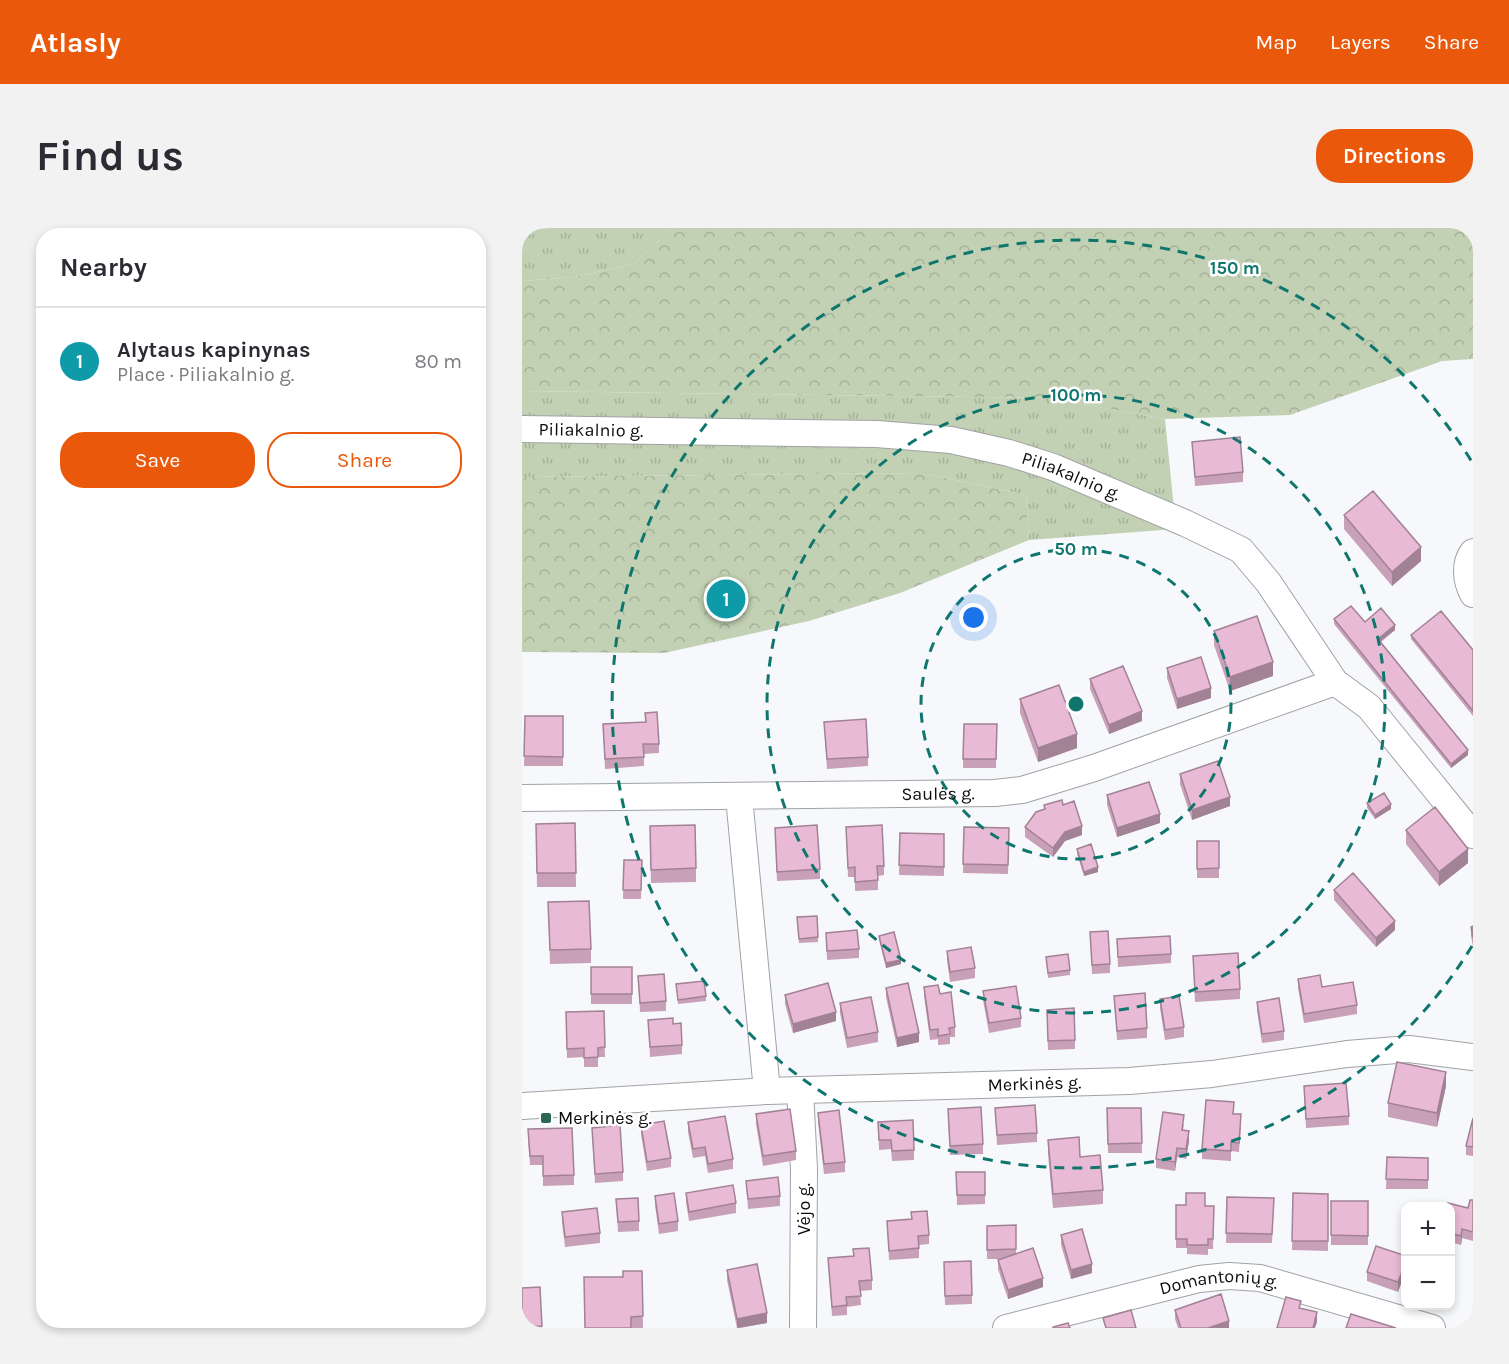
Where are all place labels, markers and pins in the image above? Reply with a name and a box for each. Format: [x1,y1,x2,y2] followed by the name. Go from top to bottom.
[706,576,746,622] pin: 1
[1066,694,1086,714] centre of rings
[558,1107,652,1129] place label: Merkinės g.
[539,1111,553,1125] marker: Merkinės g.

